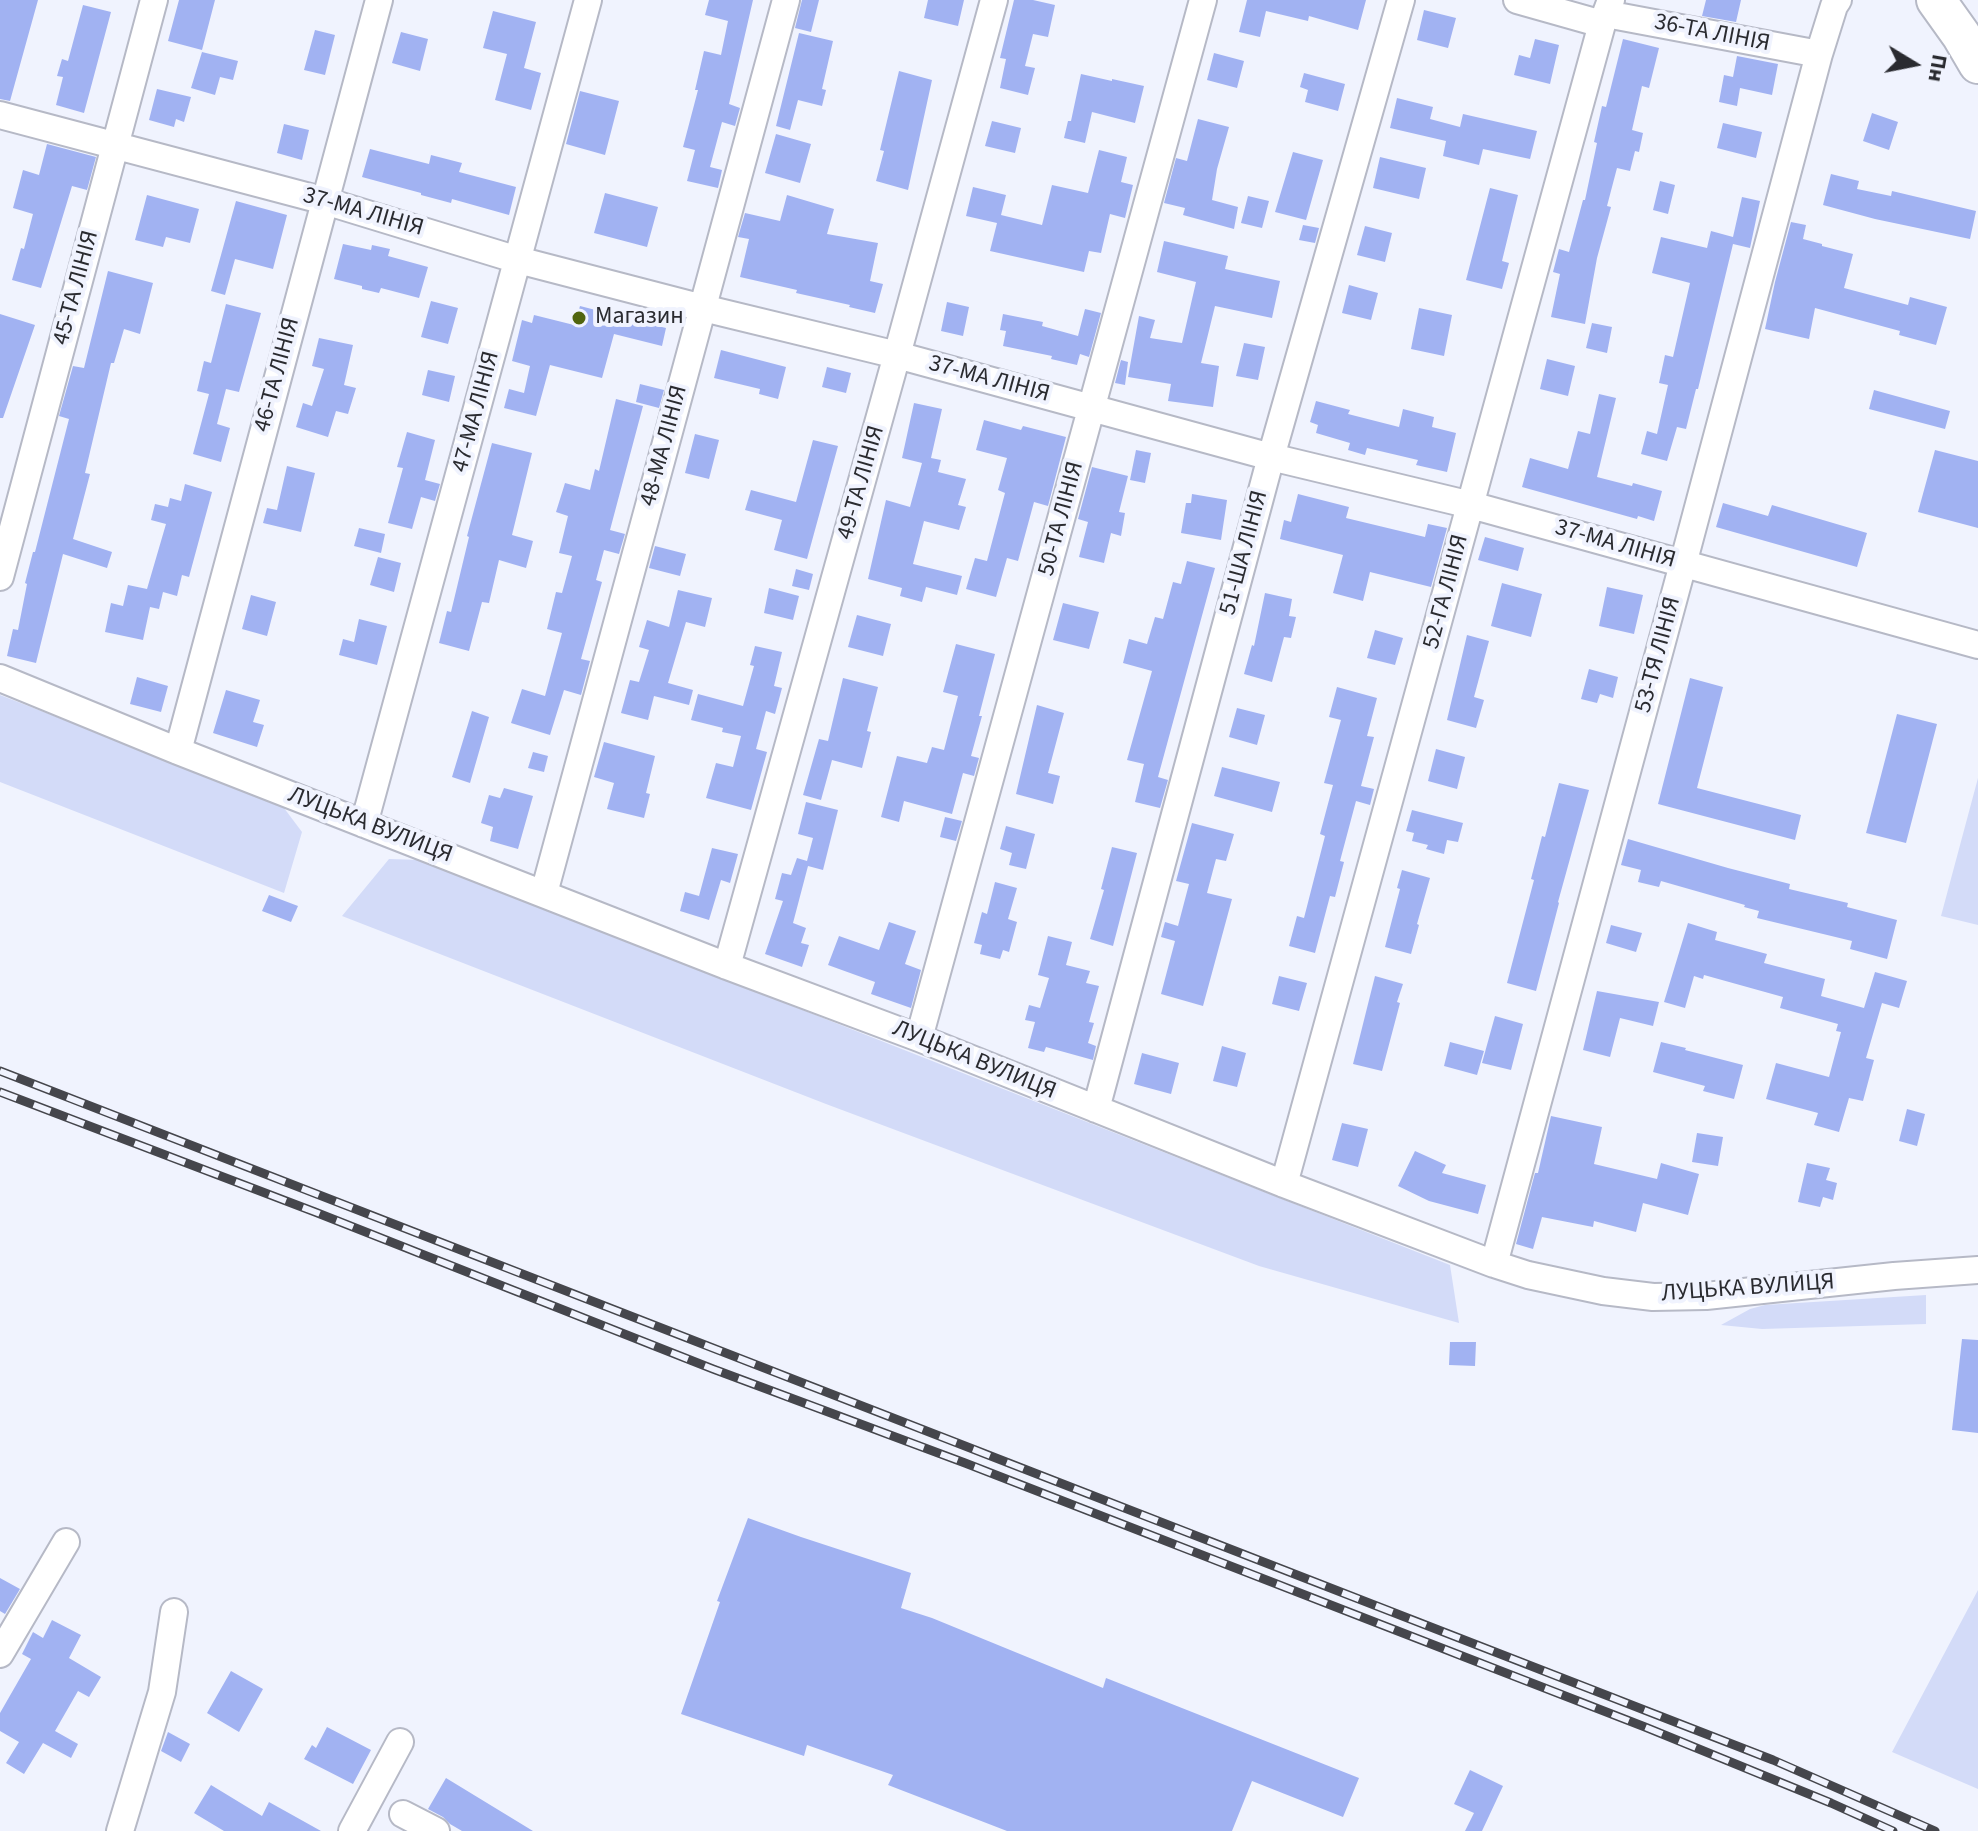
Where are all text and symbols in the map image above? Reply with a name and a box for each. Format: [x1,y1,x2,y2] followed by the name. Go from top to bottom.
[1652,9,1772,59] street label: 36-ТА ЛІНІЯ
[1874,24,1954,104] north arrow
[1920,52,1956,84] text: Пн
[299,182,427,244] street label: 37-МА ЛІНІЯ
[48,228,106,348] street label: 45-ТА ЛІНІЯ
[595,304,684,332] place label: Магазин
[570,309,588,327] marker: Магазин
[249,315,307,435] street label: 46-ТА ЛІНІЯ
[447,348,507,476] street label: 47-МА ЛІНІЯ
[925,350,1053,410] street label: 37-МА ЛІНІЯ
[635,382,695,510] street label: 48-МА ЛІНІЯ
[832,423,892,543] street label: 49-ТА ЛІНІЯ
[1033,459,1091,579] street label: 50-ТА ЛІНІЯ
[1215,488,1275,618] street label: 51-ША ЛІНІЯ
[1551,514,1679,576] street label: 37-МА ЛІНІЯ
[1418,532,1476,652] street label: 52-ГА ЛІНІЯ
[1630,594,1688,716] street label: 53-ТЯ ЛІНІЯ
[284,781,456,871] street label: ЛУЦЬКА ВУЛИЦЯ
[888,1015,1060,1107] street label: ЛУЦЬКА ВУЛИЦЯ
[1660,1269,1836,1309] street label: ЛУЦЬКА ВУЛИЦЯ

